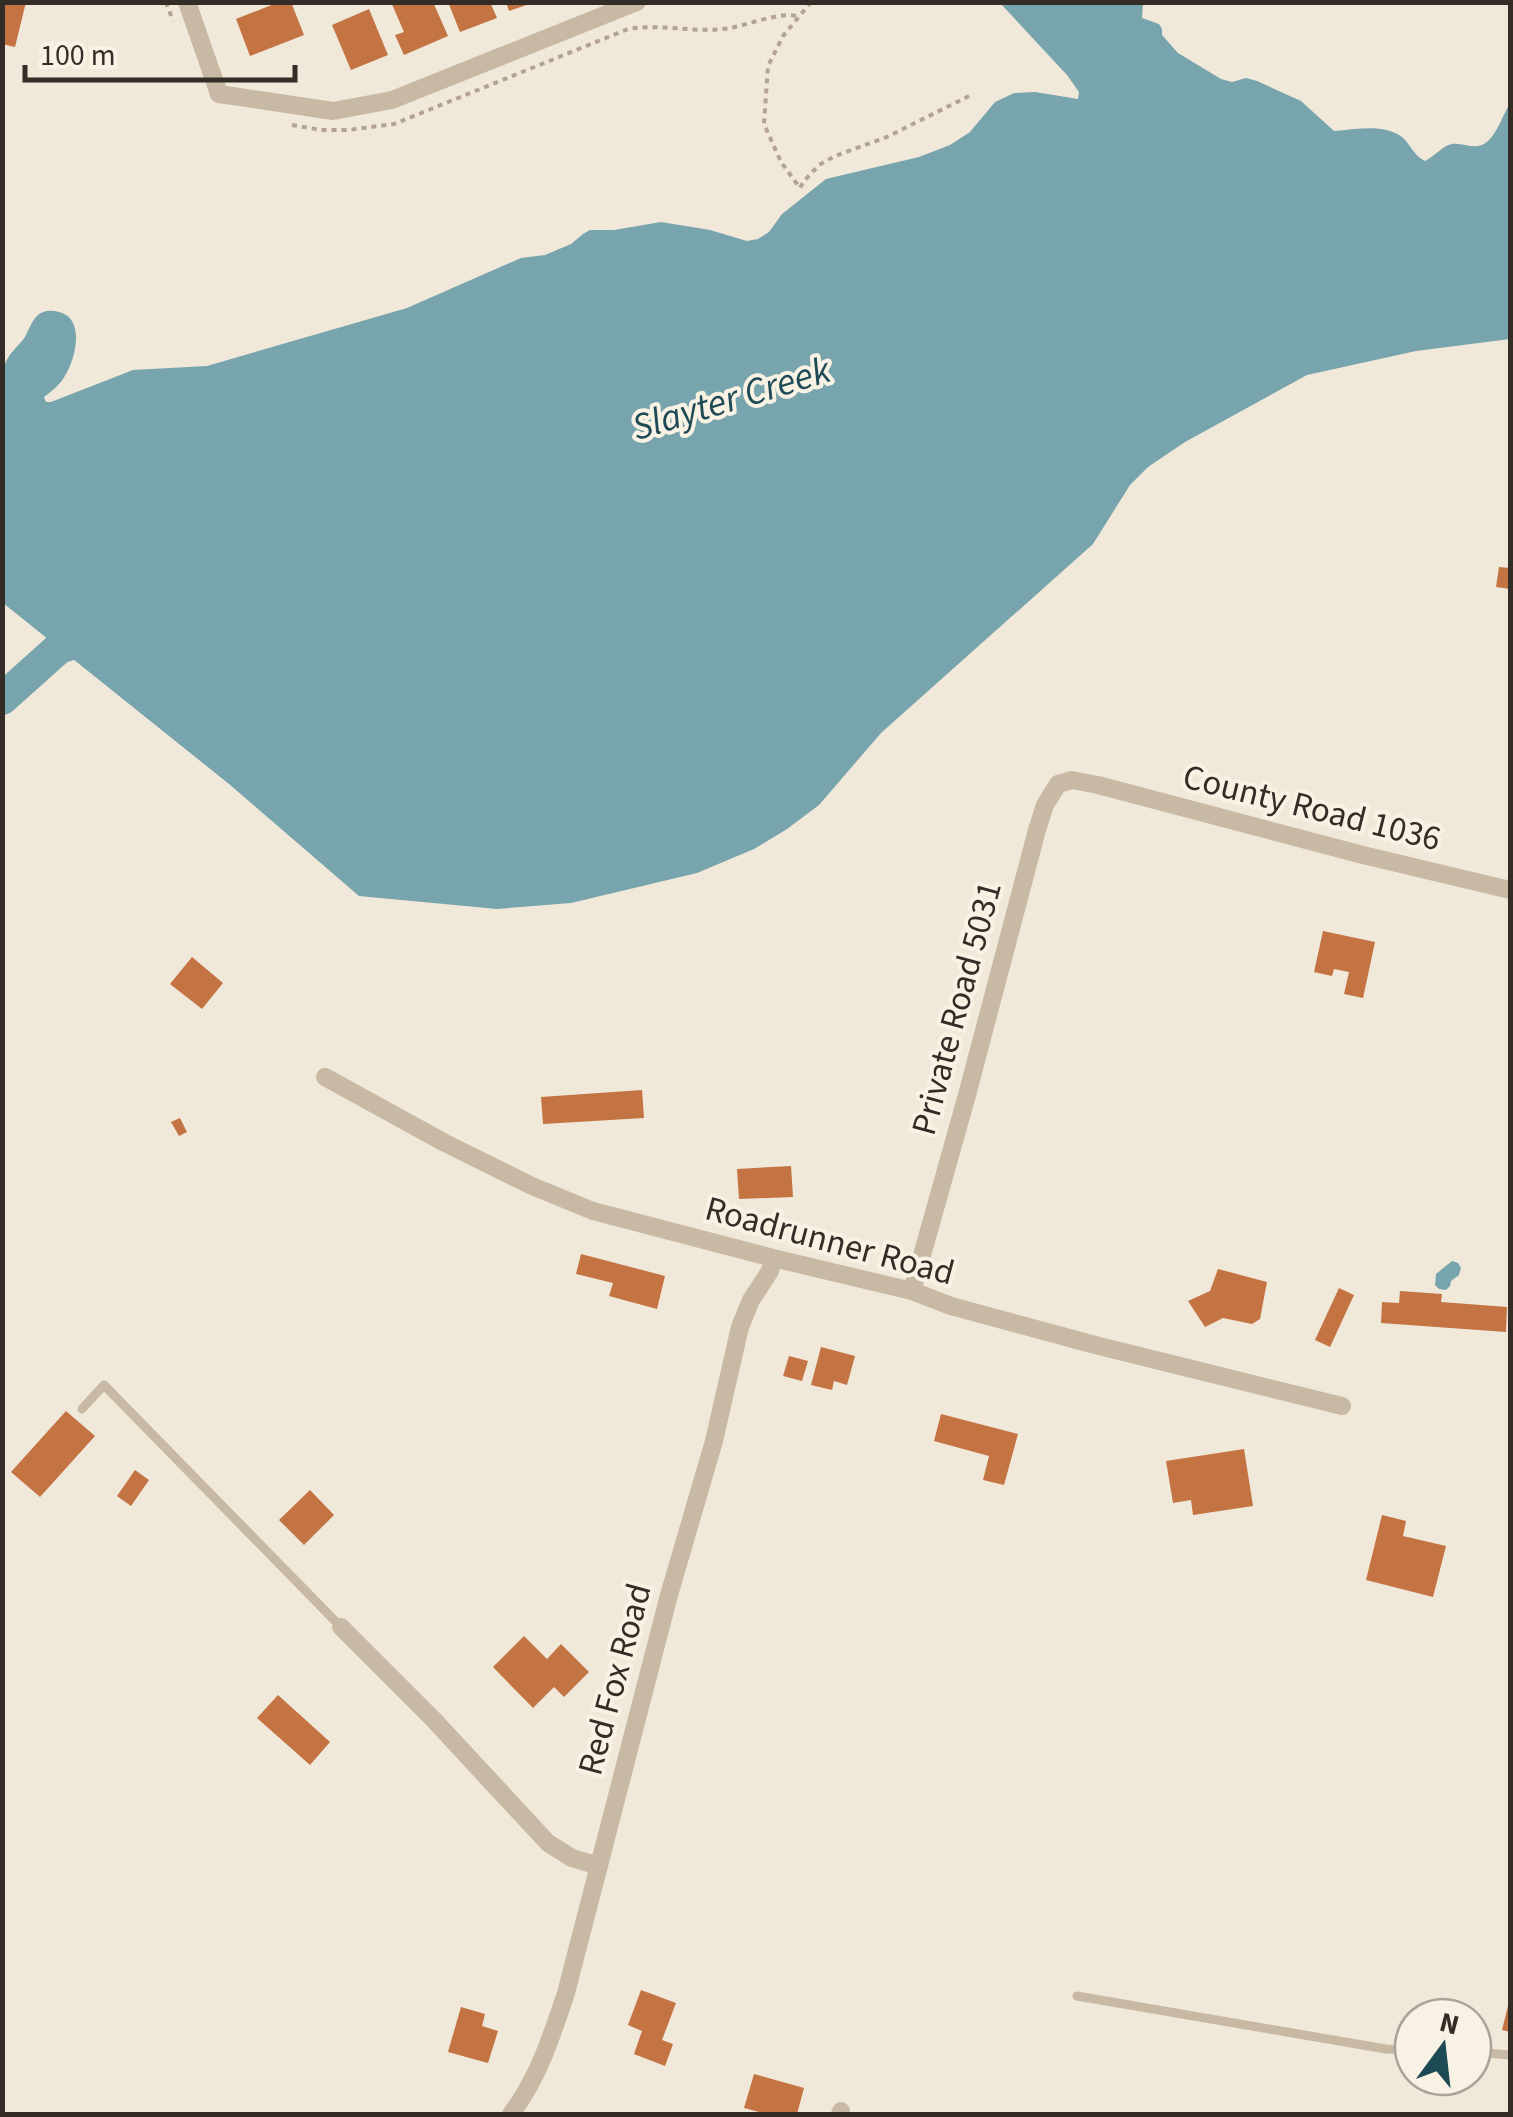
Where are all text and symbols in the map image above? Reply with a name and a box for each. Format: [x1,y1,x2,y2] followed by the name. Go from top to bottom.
[25,20,295,82] scale bar
[40,34,116,77] text: 100 m
[625,343,838,455] water label: Slayter Creek
[1178,752,1446,864] street label: County Road 1036
[899,876,1015,1141] street label: Private Road 5031
[700,1184,960,1298] street label: Roadrunner Road
[565,1578,665,1781] street label: Red Fox Road
[1393,1997,1493,2097] north arrow
[1435,2002,1463,2046] text: N

